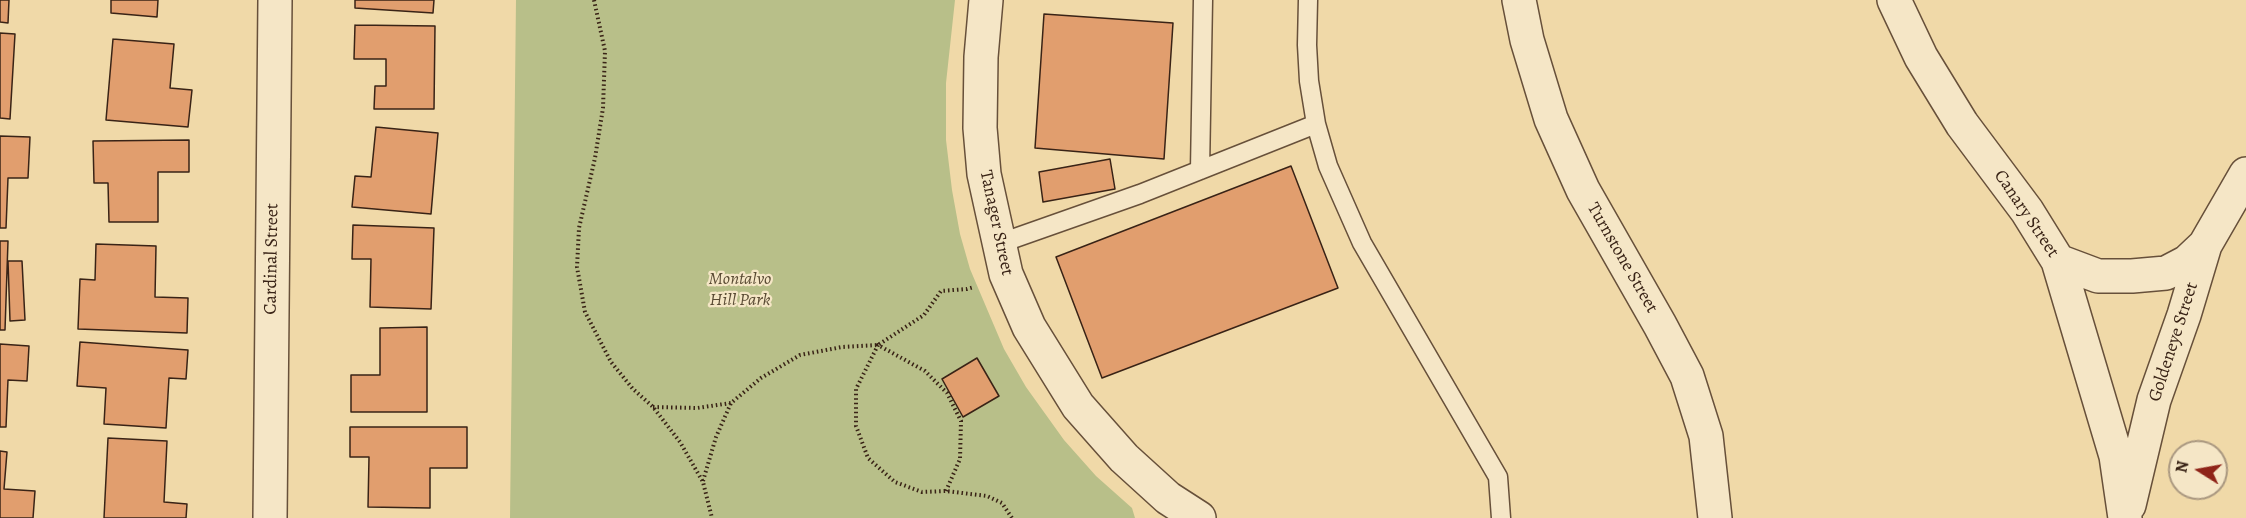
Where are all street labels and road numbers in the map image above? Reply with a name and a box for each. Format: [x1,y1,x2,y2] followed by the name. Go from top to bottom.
[1989,166,2063,262] street label: Canary Street
[974,168,1018,278] street label: Tanager Street
[1582,199,1662,317] street label: Turnstone Street
[260,203,284,315] street label: Cardinal Street
[2145,280,2203,404] street label: Goldeneye Street

